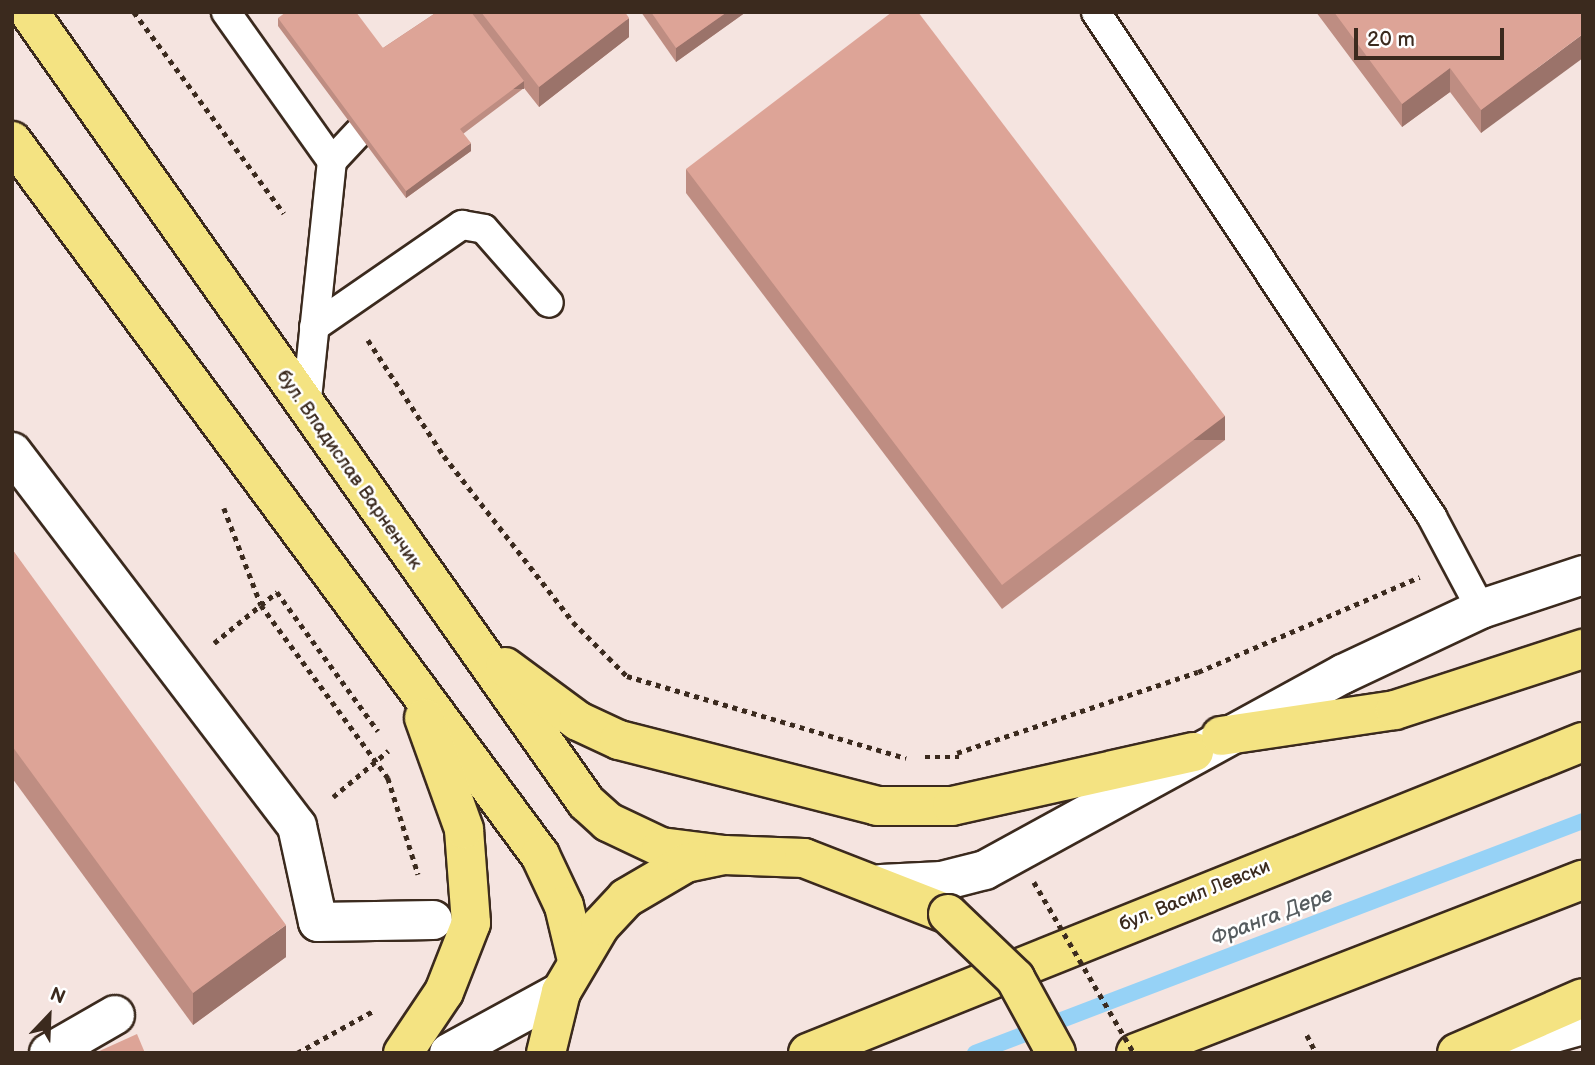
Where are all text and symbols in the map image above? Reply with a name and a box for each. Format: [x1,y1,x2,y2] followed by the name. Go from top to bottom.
[1357,14,1508,58] scale bar
[1367,27,1415,52] text: 20 m
[271,366,427,574] street label: бул. Владислав Варненчик
[1116,855,1274,937] street label: бул. Васил Левски
[1207,882,1337,952] water label: Франга Дере
[14,981,84,1051] north arrow
[46,983,68,1010] text: N

